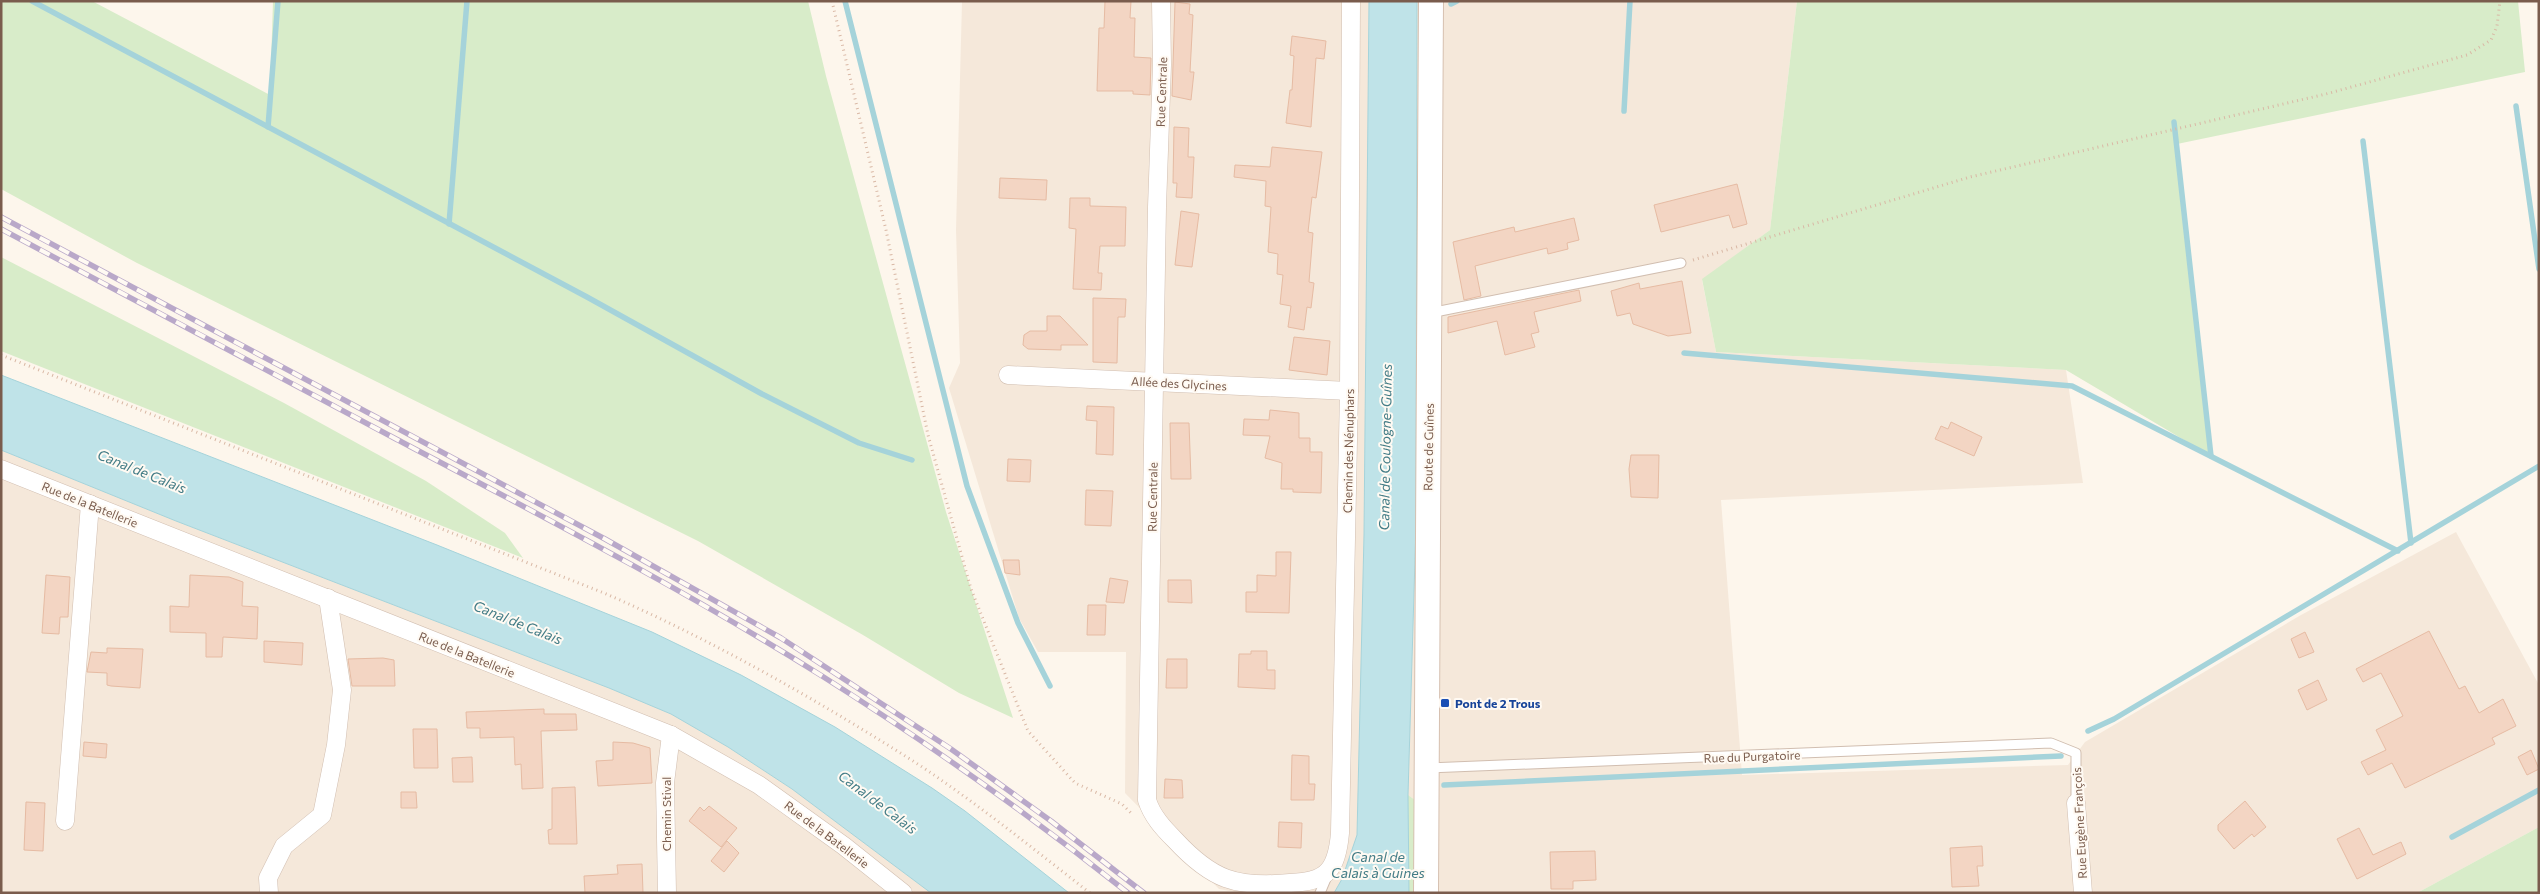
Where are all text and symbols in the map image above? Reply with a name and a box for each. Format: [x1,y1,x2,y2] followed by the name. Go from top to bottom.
[1153,57,1169,127] street label: Rue Centrale
[1375,364,1395,530] water label: Canal de Coulogne-Guînes
[1131,374,1227,392] street label: Allée des Glycines
[1340,389,1356,513] street label: Chemin des Nénuphars
[1420,403,1436,491] street label: Route de Guînes
[95,445,189,497] water label: Canal de Calais
[1144,462,1160,532] street label: Rue Centrale
[40,478,140,530] street label: Rue de la Batellerie
[471,596,565,648] water label: Canal de Calais
[417,628,517,680] street label: Rue de la Batellerie
[1455,696,1541,710] place label: Pont de 2 Trous
[1439,697,1451,709] marker: Pont de 2 Trous
[1703,747,1801,765] street label: Rue du Purgatoire
[835,767,921,837] water label: Canal de Calais
[2069,767,2089,879] street label: Rue Eugène François
[659,777,673,851] street label: Chemin Stival
[782,798,872,870] street label: Rue de la Batellerie
[1331,848,1425,881] water label: Canal de Calais à Guines

